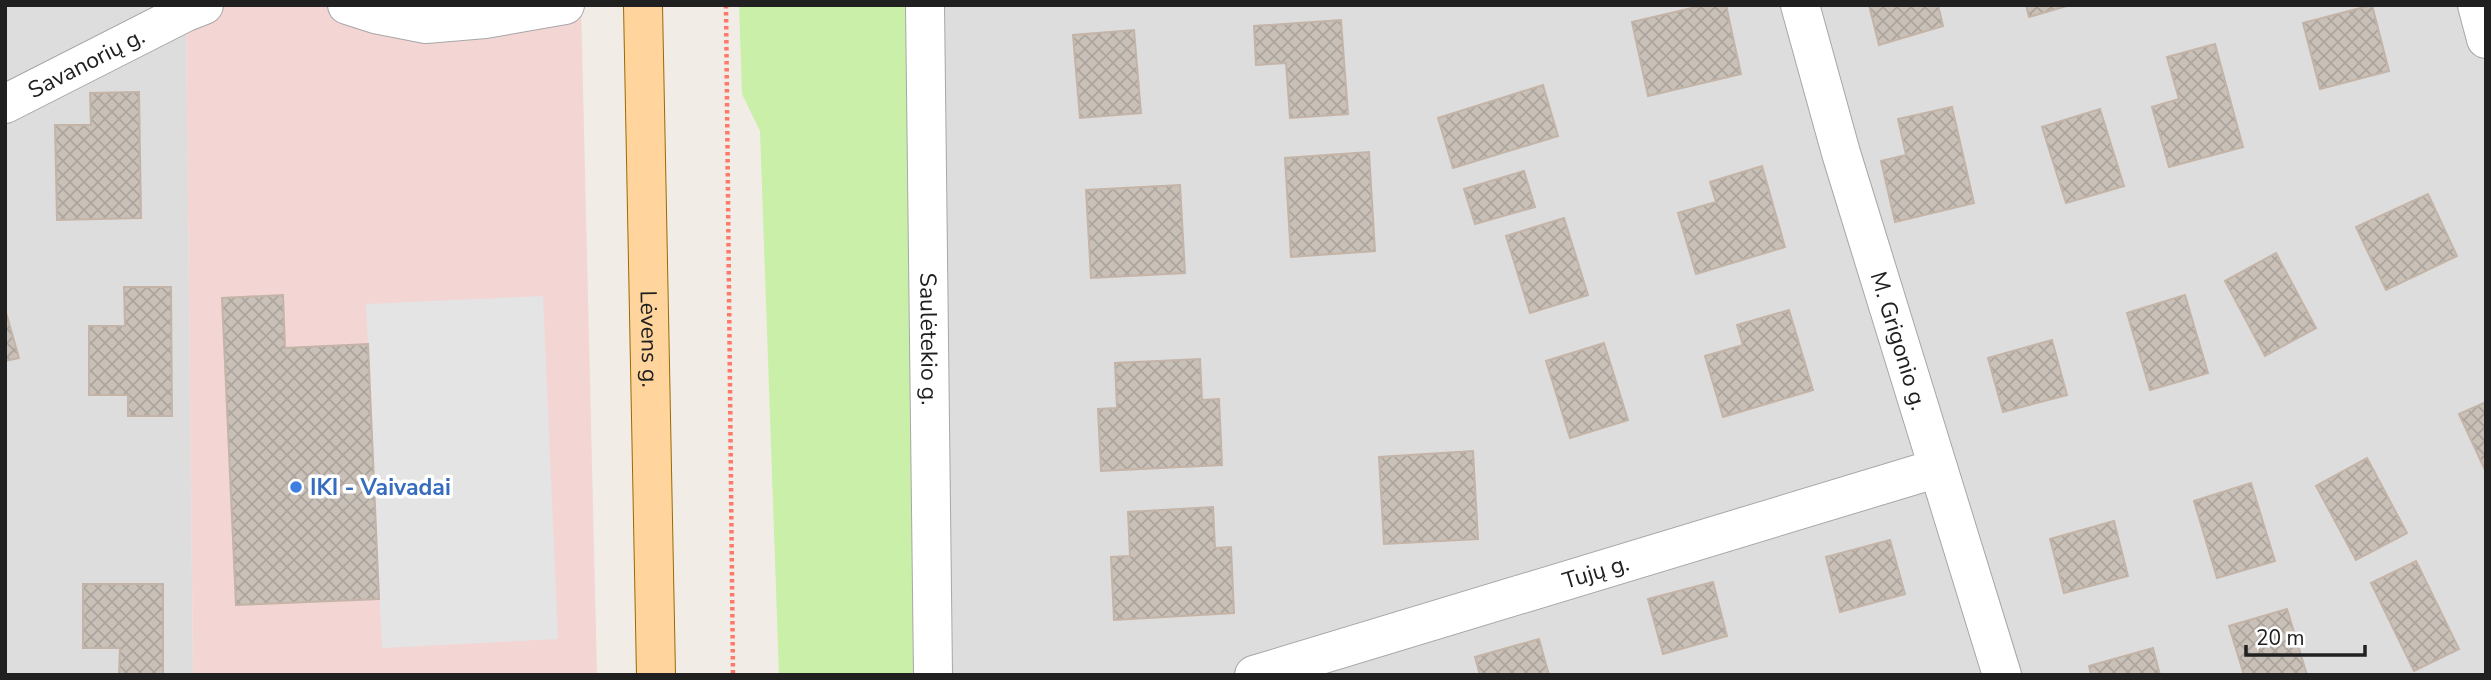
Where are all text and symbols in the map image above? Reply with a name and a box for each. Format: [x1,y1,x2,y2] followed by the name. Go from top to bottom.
[23,21,150,106] street label: Savanorių g.
[1862,268,1934,414] street label: M. Grigonio g.
[912,272,945,406] street label: Saulėtekio g.
[633,290,665,388] street label: Lėvens g.
[310,472,451,503] place label: IKI - Vaivadai
[288,479,304,495] marker: IKI - Vaivadai
[1559,547,1633,597] street label: Tujų g.
[2246,614,2365,658] scale bar
[2256,624,2305,652] text: 20 m

